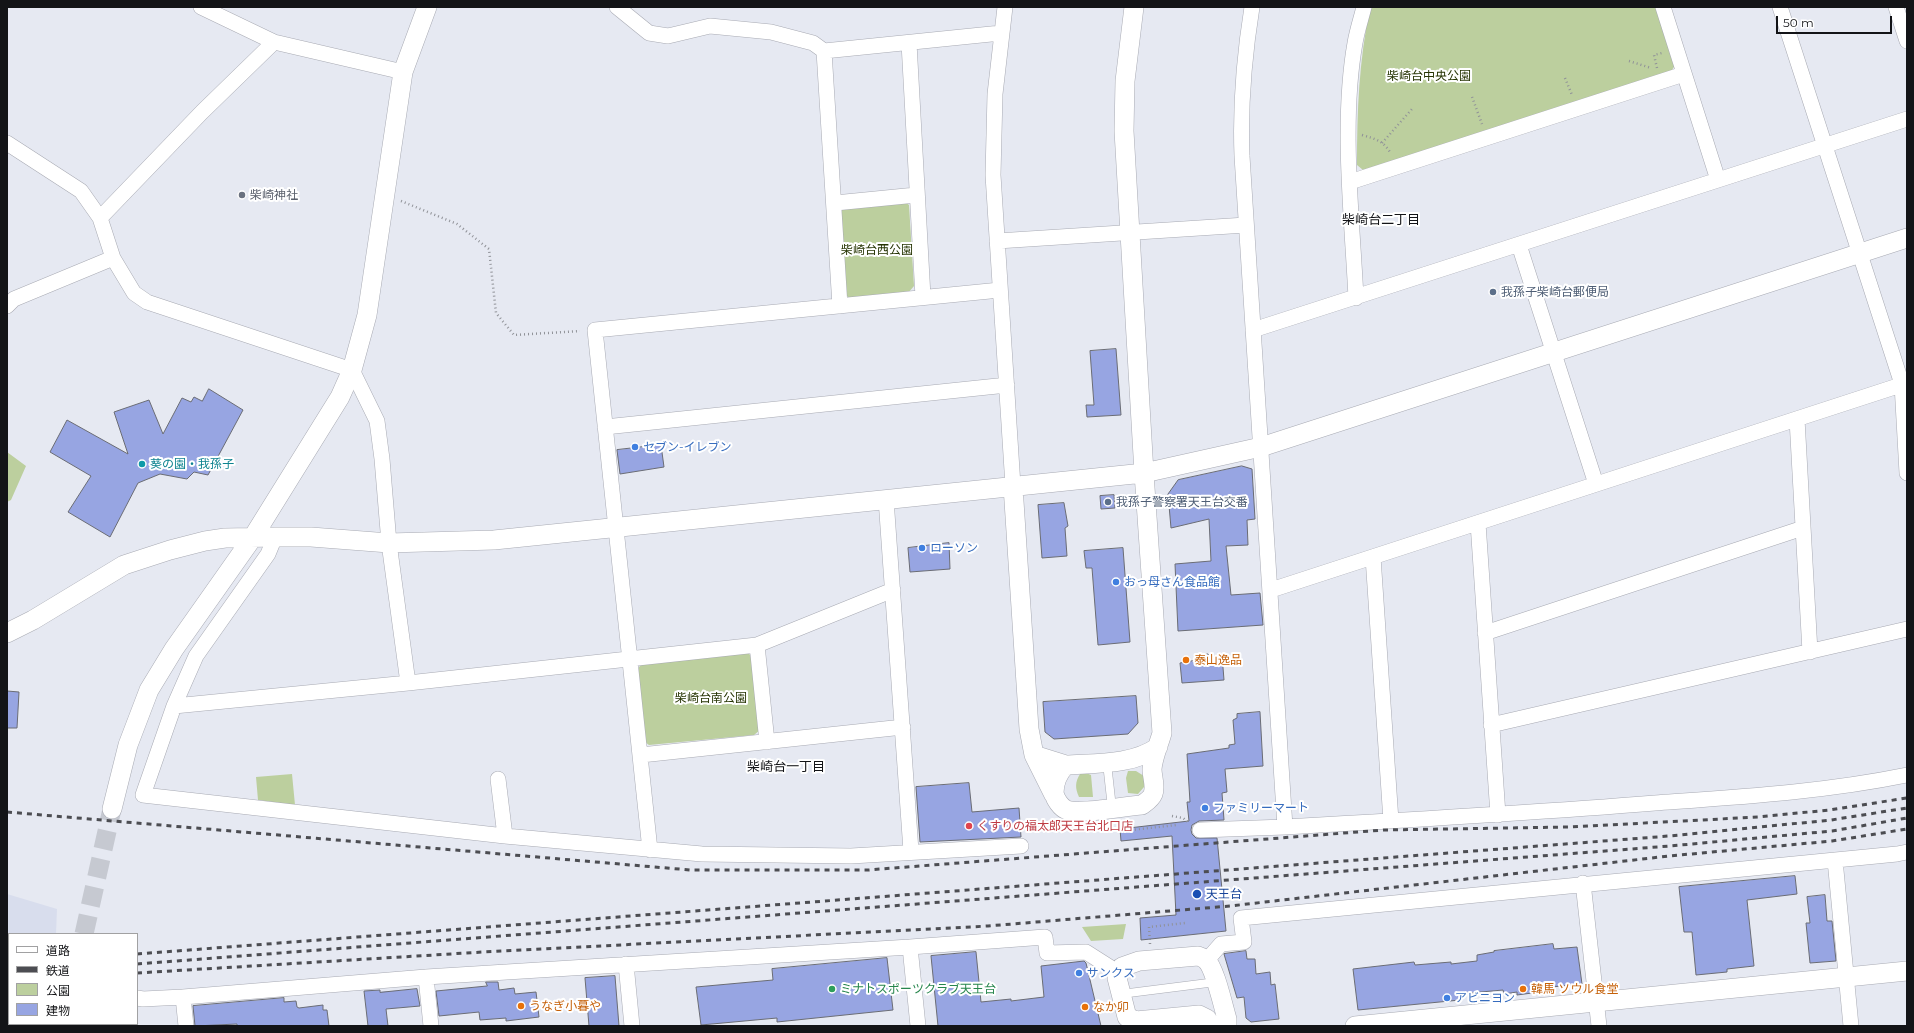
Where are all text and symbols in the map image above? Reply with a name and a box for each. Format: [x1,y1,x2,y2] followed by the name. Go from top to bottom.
[1778,8,1894,34] scale bar
[1783,15,1814,30] text: 50 m
[1387,69,1471,83] park label: 柴崎台中央公園
[250,188,298,202] place label: 柴崎神社
[237,190,247,200] marker: 柴崎神社
[1342,212,1420,228] district label: 柴崎台二丁目
[841,243,913,257] park label: 柴崎台西公園
[1501,285,1609,299] place label: 我孫子柴崎台郵便局
[1488,287,1498,297] marker: 我孫子柴崎台郵便局
[643,440,732,454] place label: セブン-イレブン
[630,442,640,452] marker: セブン-イレブン
[150,457,234,471] place label: 葵の園・我孫子
[137,459,147,469] marker: 葵の園・我孫子
[1116,495,1248,509] place label: 我孫子警察署天王台交番
[1103,497,1113,507] marker: 我孫子警察署天王台交番
[930,541,978,555] place label: ローソン
[917,543,927,553] marker: ローソン
[1124,575,1220,589] place label: おっ母さん食品館
[1111,577,1121,587] marker: おっ母さん食品館
[1194,653,1242,667] place label: 泰山逸品
[1181,655,1191,665] marker: 泰山逸品
[675,691,747,705] park label: 柴崎台南公園
[747,759,825,775] district label: 柴崎台一丁目
[1213,801,1309,815] place label: ファミリーマート
[1200,803,1210,813] marker: ファミリーマート
[977,819,1133,833] place label: くすりの福太郎天王台北口店
[964,821,974,831] marker: くすりの福太郎天王台北口店
[1206,887,1242,901] place label: 天王台
[1191,888,1203,900] marker: 天王台
[8,933,138,1025] legend
[46,943,70,958] text: 道路
[46,963,70,978] text: 鉄道
[1087,966,1135,980] place label: サンクス
[1074,968,1084,978] marker: サンクス
[840,982,996,996] place label: ミナトスポーツクラブ天王台
[1531,982,1618,996] place label: 韓馬 ソウル食堂
[46,983,70,998] text: 公園
[827,984,837,994] marker: ミナトスポーツクラブ天王台
[1518,984,1528,994] marker: 韓馬 ソウル食堂
[1455,991,1515,1005] place label: アビニヨン
[1442,993,1452,1003] marker: アビニヨン
[529,999,601,1013] place label: うなぎ小暮や
[1093,1000,1129,1014] place label: なか卯
[516,1001,526,1011] marker: うなぎ小暮や
[1080,1002,1090,1012] marker: なか卯
[46,1003,70,1018] text: 建物

